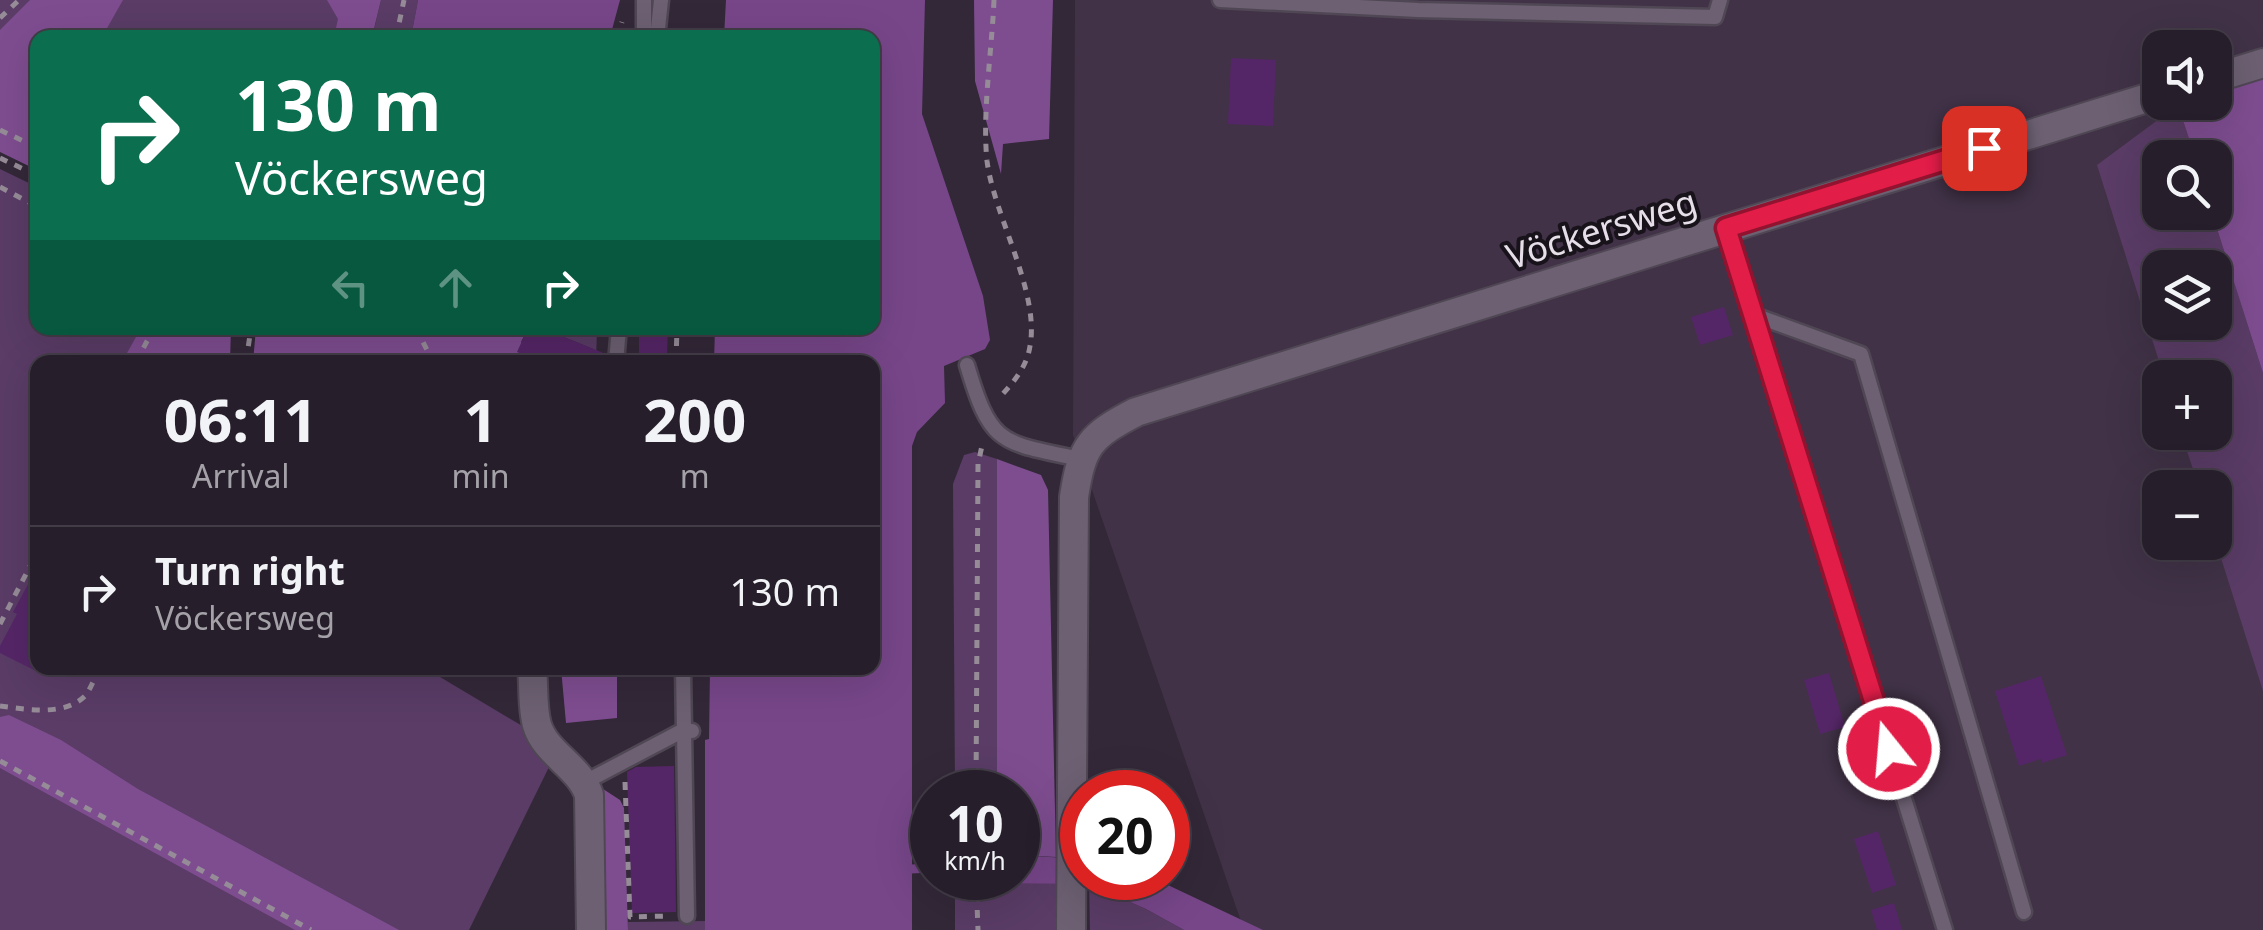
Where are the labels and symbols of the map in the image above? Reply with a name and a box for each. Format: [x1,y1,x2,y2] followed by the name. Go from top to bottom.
[1942,106,2027,191] pin
[1500,177,1702,279] street label: Vöckersweg
[1837,697,1941,801] position arrow
[1060,770,1190,900] speed limit sign: 20

